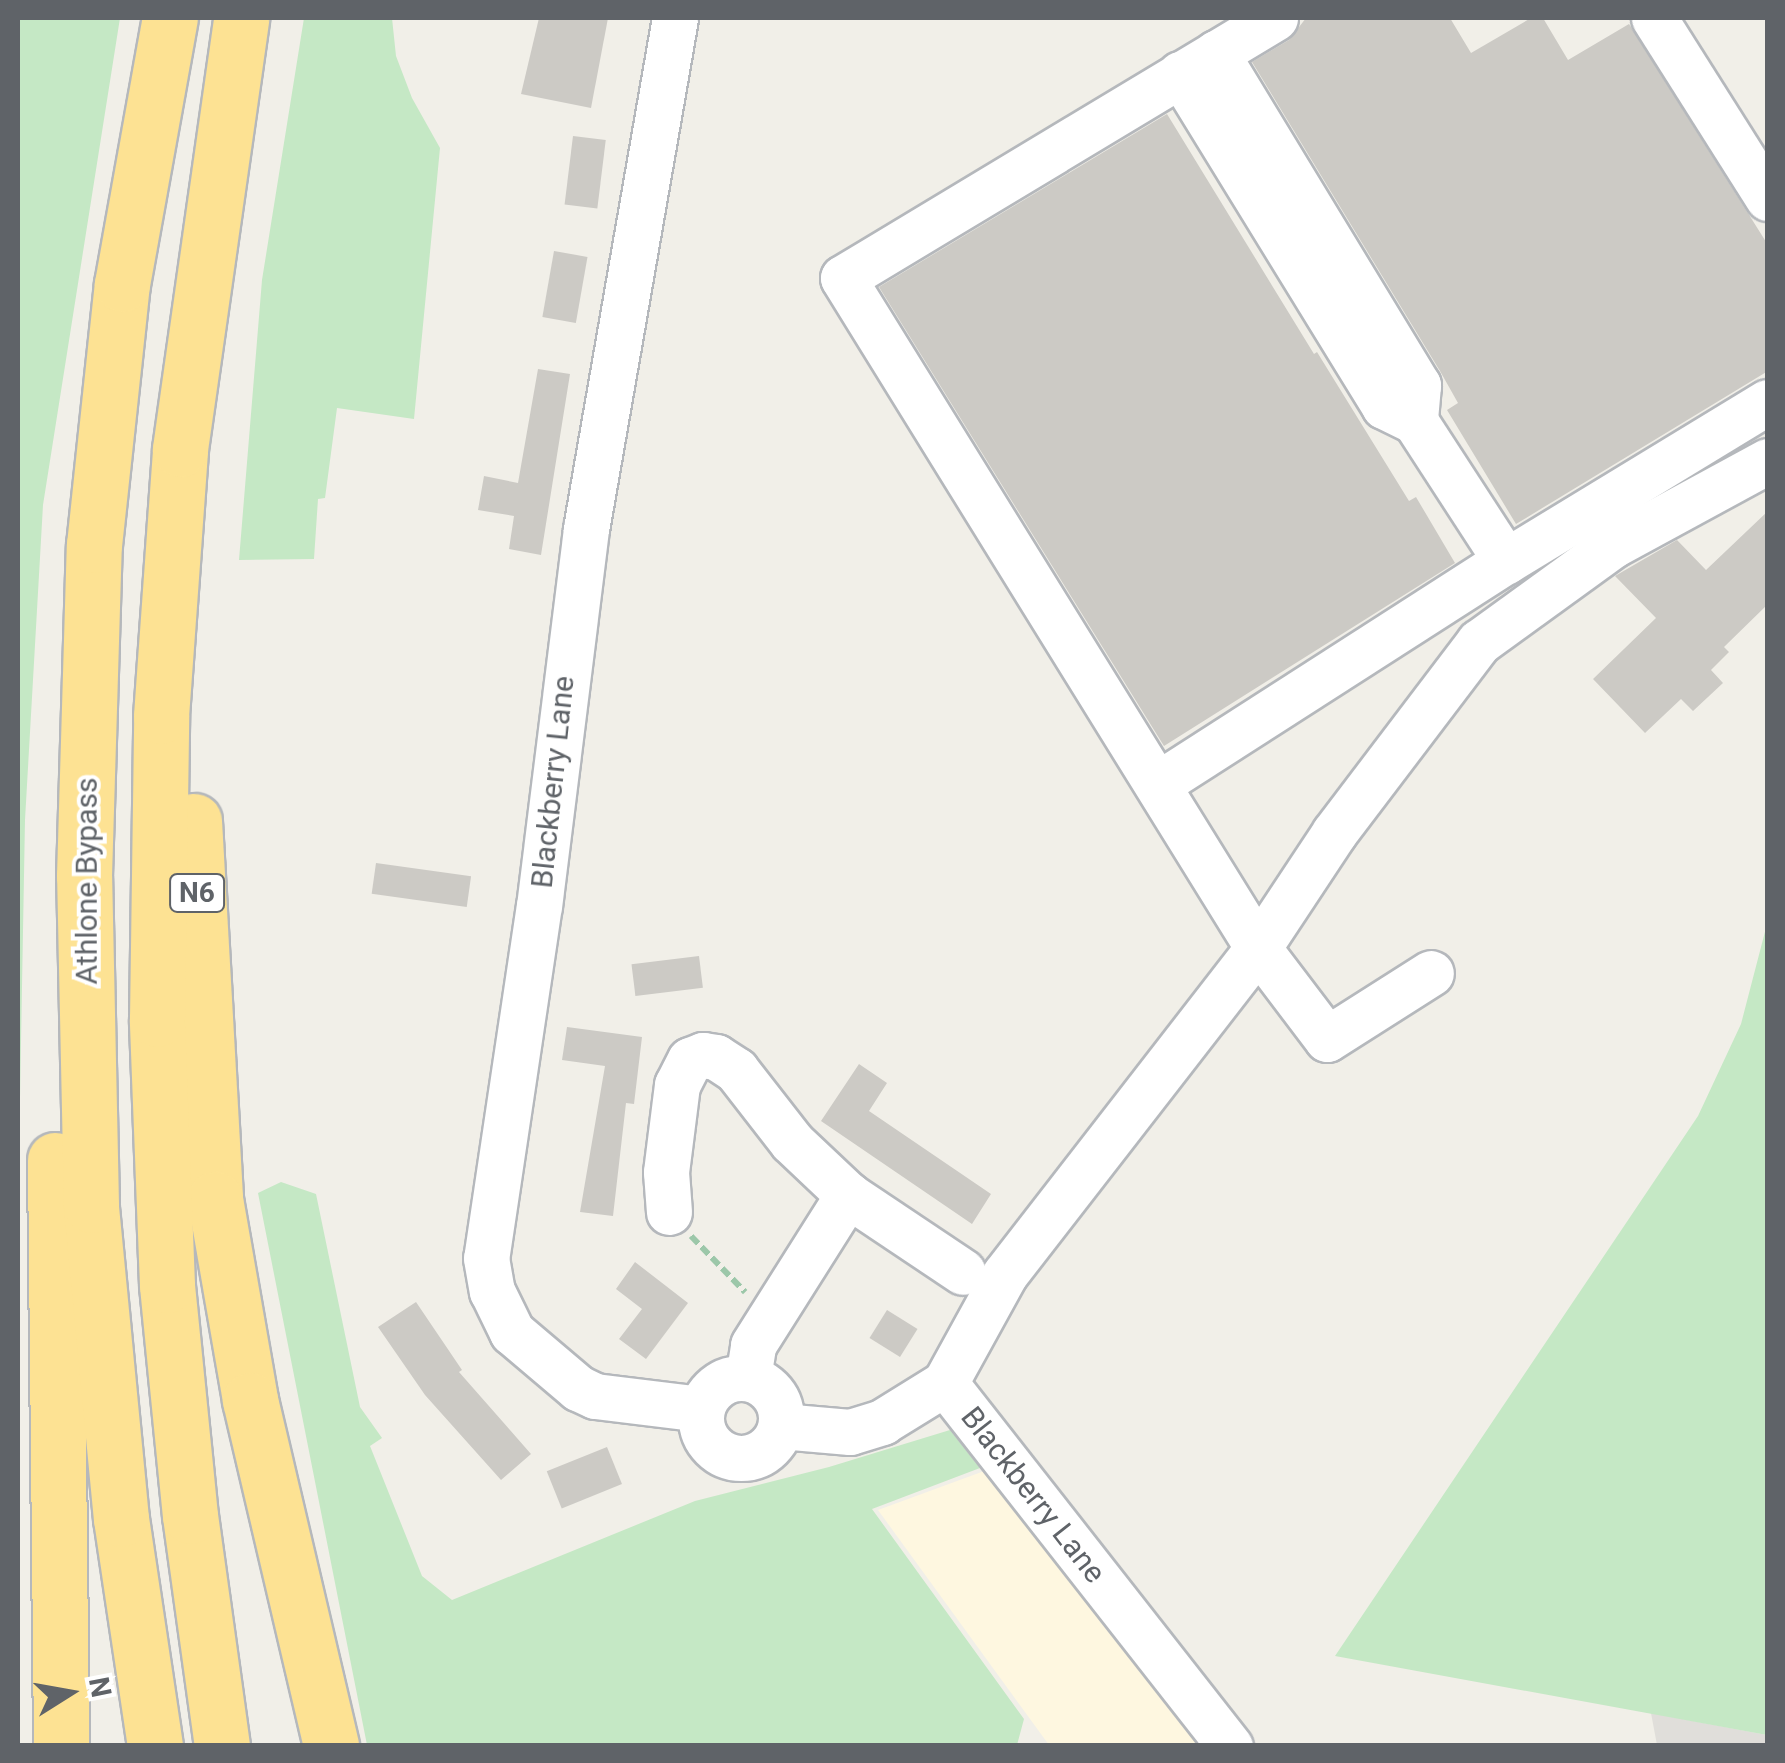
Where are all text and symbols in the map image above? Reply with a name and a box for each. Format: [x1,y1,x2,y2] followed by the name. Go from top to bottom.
[524,674,582,890] street label: Blackberry Lane
[69,778,105,984] street label: Athlone Bypass
[167,870,227,916] road number: N6
[953,1400,1113,1590] street label: Blackberry Lane
[20,1643,120,1743] north arrow
[82,1674,118,1700] text: N

